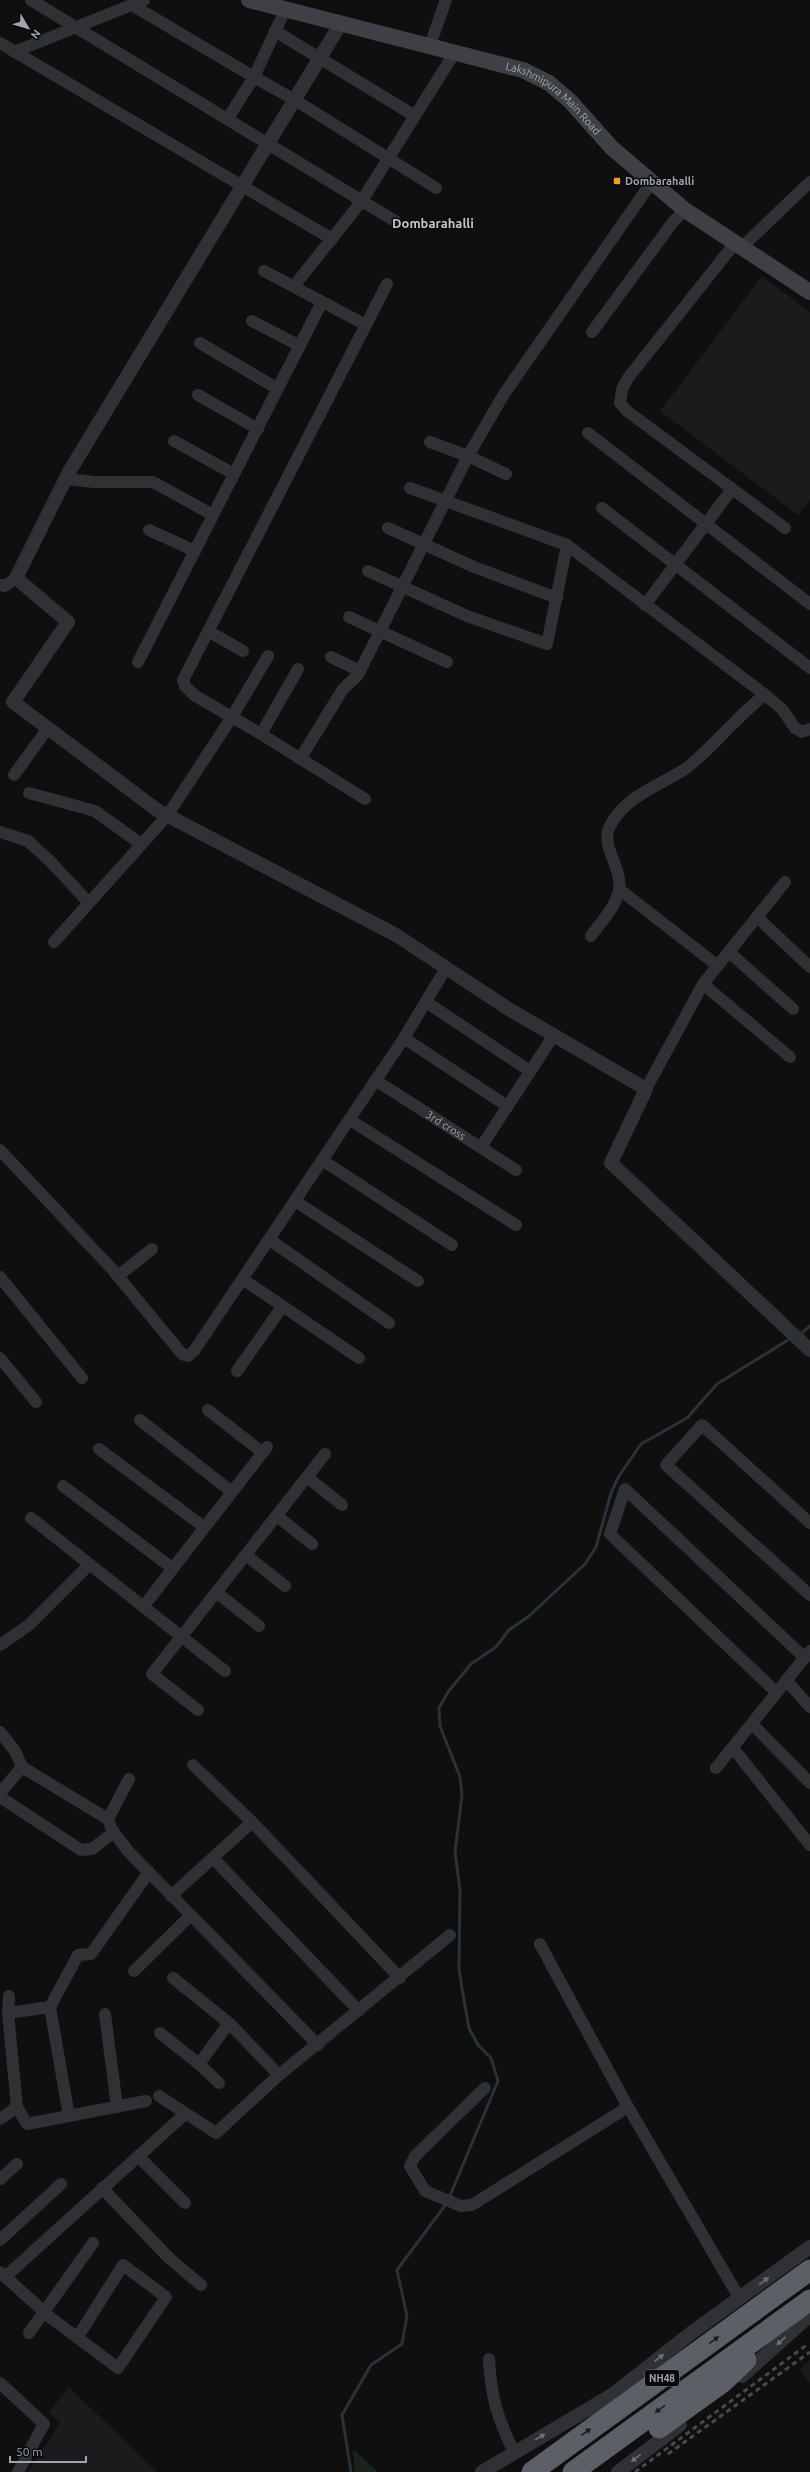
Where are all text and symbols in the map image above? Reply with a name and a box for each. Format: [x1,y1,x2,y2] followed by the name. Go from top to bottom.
[8,8,48,48] north arrow
[29,27,43,41] text: N
[505,60,603,137] street label: Lakshmipura Main Road
[625,175,694,187] place label: Dombarahalli
[612,176,622,186] marker: Dombarahalli
[392,216,474,230] district label: Dombarahalli
[424,1108,468,1142] street label: 3rd cross
[759,2277,770,2285] one-way arrow
[708,2336,719,2344] one-way arrow
[776,2336,786,2346] one-way arrow
[654,2354,665,2362] one-way arrow
[645,2370,679,2386] road number: NH48
[654,2405,665,2413] one-way arrow
[580,2428,591,2436] one-way arrow
[534,2434,545,2441] one-way arrow
[10,2438,86,2464] scale bar
[16,2445,43,2458] text: 50 m
[631,2454,642,2462] one-way arrow

